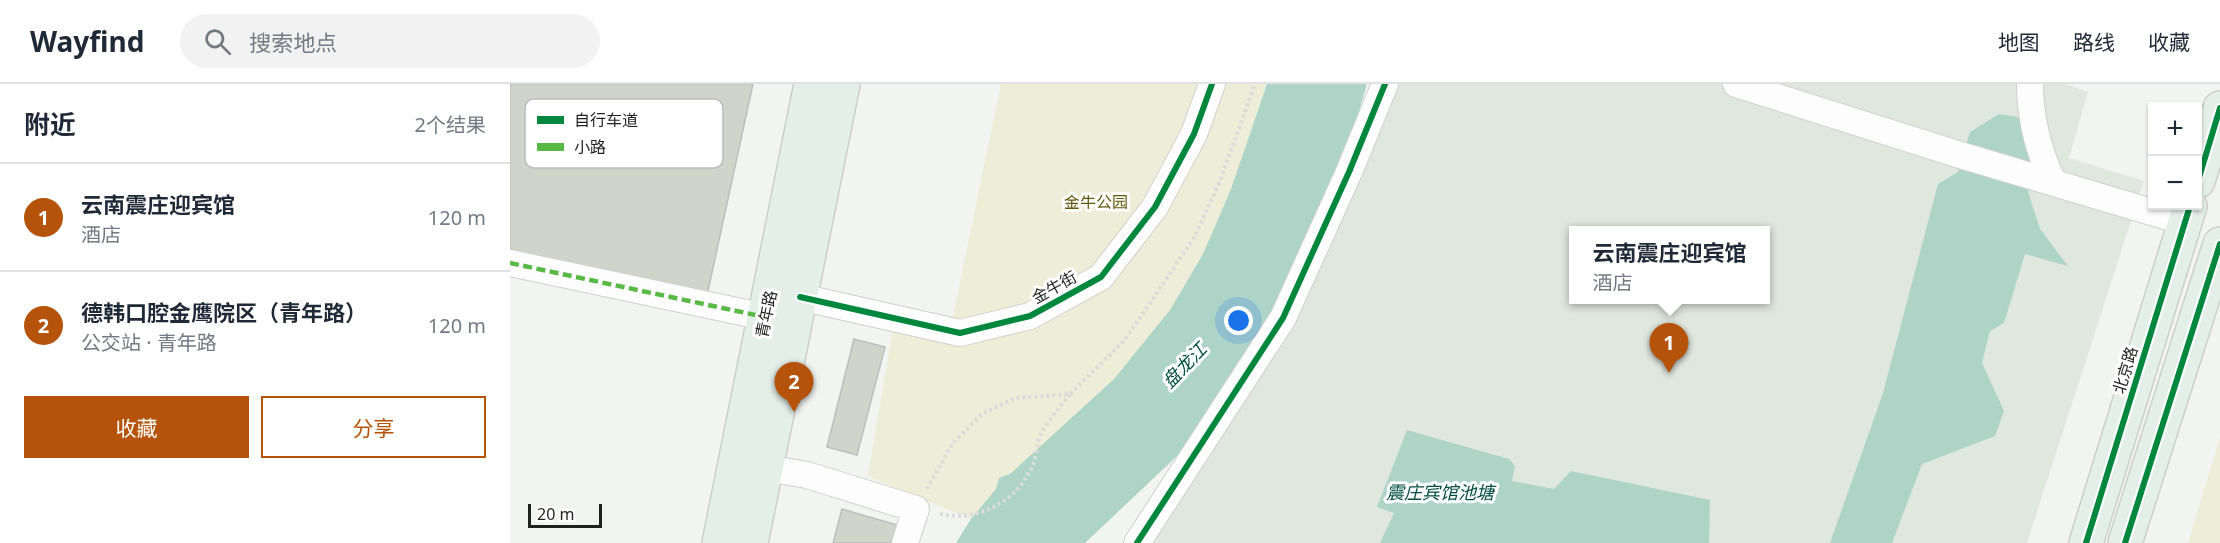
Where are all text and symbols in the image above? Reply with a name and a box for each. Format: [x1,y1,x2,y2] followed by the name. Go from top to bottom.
[180,14,600,68] search box
[30,22,144,60] text: Wayfind
[201,25,234,58] icon: search
[249,27,337,57] text: 搜索地点
[1998,28,2040,56] text: 地图
[2073,28,2115,56] text: 路线
[2148,28,2190,56] text: 收藏
[525,99,723,168] legend
[2148,102,2202,210] map controls
[2148,102,2202,156] button: +
[24,106,76,142] text: 附近
[574,109,638,131] text: 自行车道
[415,111,486,138] text: 2个结果
[574,136,606,158] text: 小路
[2148,156,2202,210] button: −
[81,189,235,219] text: 云南震庄迎宾馆
[1064,191,1128,213] park label: 金牛公园
[38,204,49,231] text: 1
[428,204,486,231] text: 120 m
[81,221,121,248] text: 酒店
[1569,226,1770,304] popup
[1592,237,1747,267] text: 云南震庄迎宾馆
[1028,266,1080,308] street label: 金牛街
[1592,269,1632,296] text: 酒店
[750,288,782,340] street label: 青年路
[81,297,367,327] text: 德韩口腔金鹰院区（青年路）
[1224,306,1253,335] your location
[38,312,49,339] text: 2
[428,312,486,339] text: 120 m
[1650,324,1688,373] pin: 1
[81,329,217,356] text: 公交站 · 青年路
[1157,336,1213,393] water label: 盘龙江
[2107,344,2143,396] street label: 北京路
[774,362,814,412] pin: 2
[24,396,249,458] button: 收藏
[261,396,486,458] button: 分享
[1386,480,1497,504] water label: 震庄宾馆池塘
[528,501,602,528] scale bar
[537,503,574,525] text: 20 m

